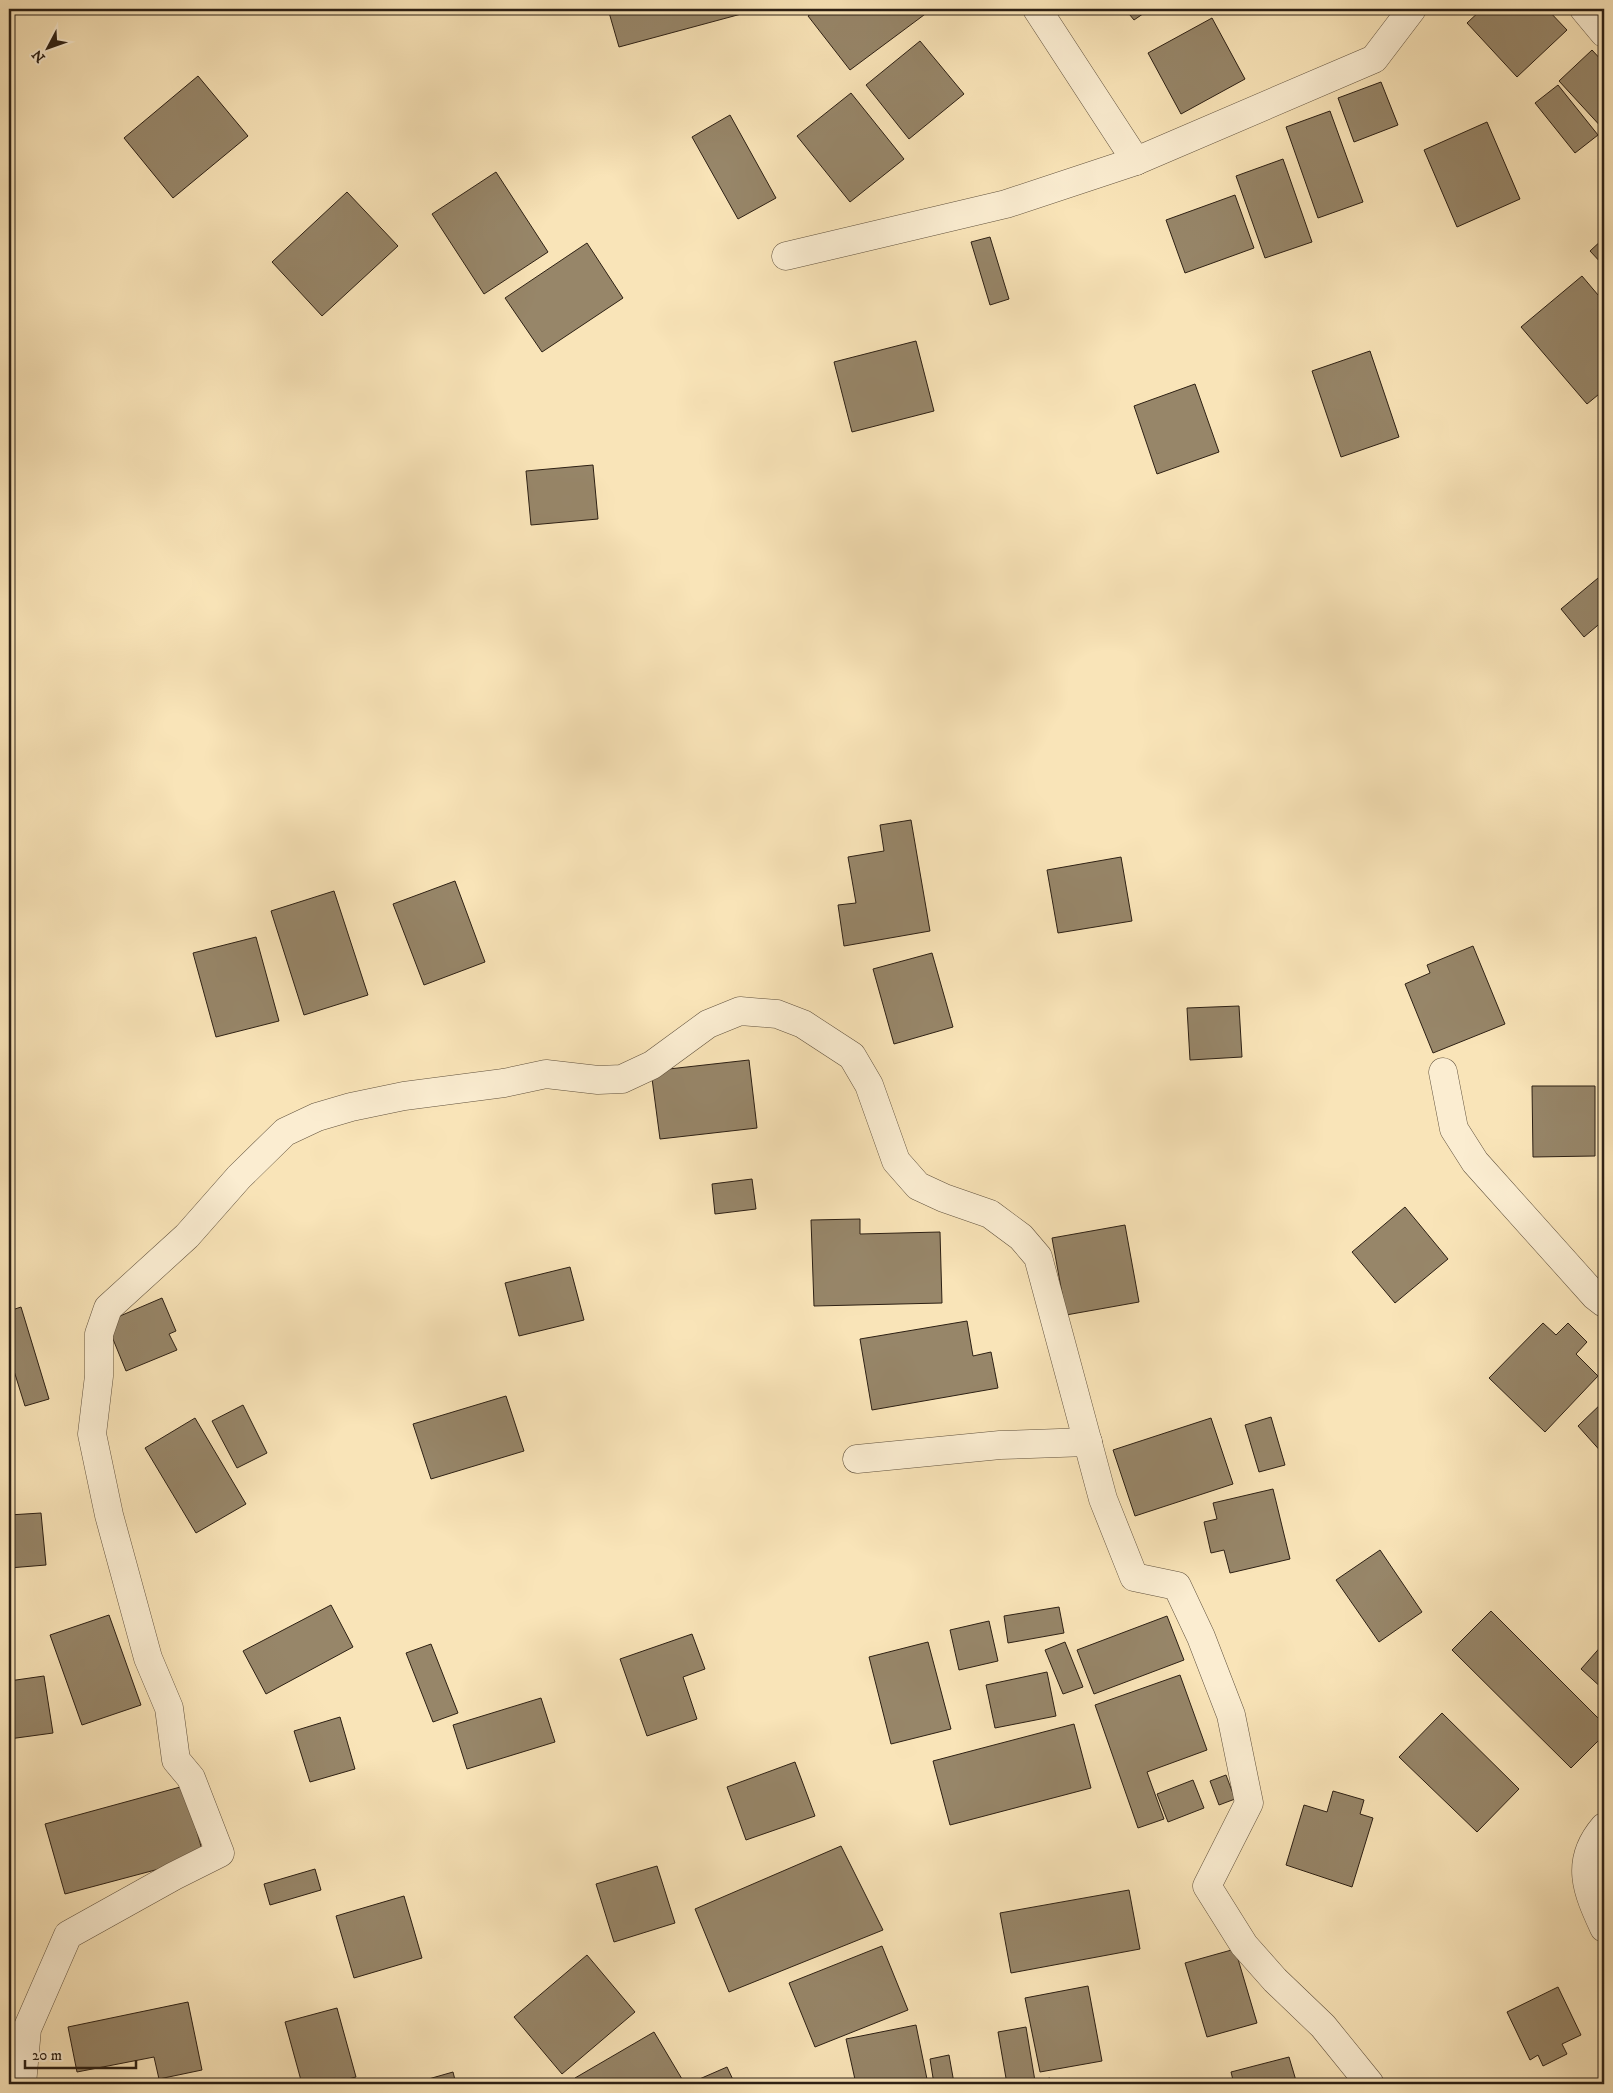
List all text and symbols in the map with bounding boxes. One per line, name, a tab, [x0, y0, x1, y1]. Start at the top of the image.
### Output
north arrow	[22, 22, 72, 72]
text: N	[28, 45, 50, 66]
scale bar	[25, 2038, 136, 2070]
text: 20 m	[32, 2046, 62, 2065]

